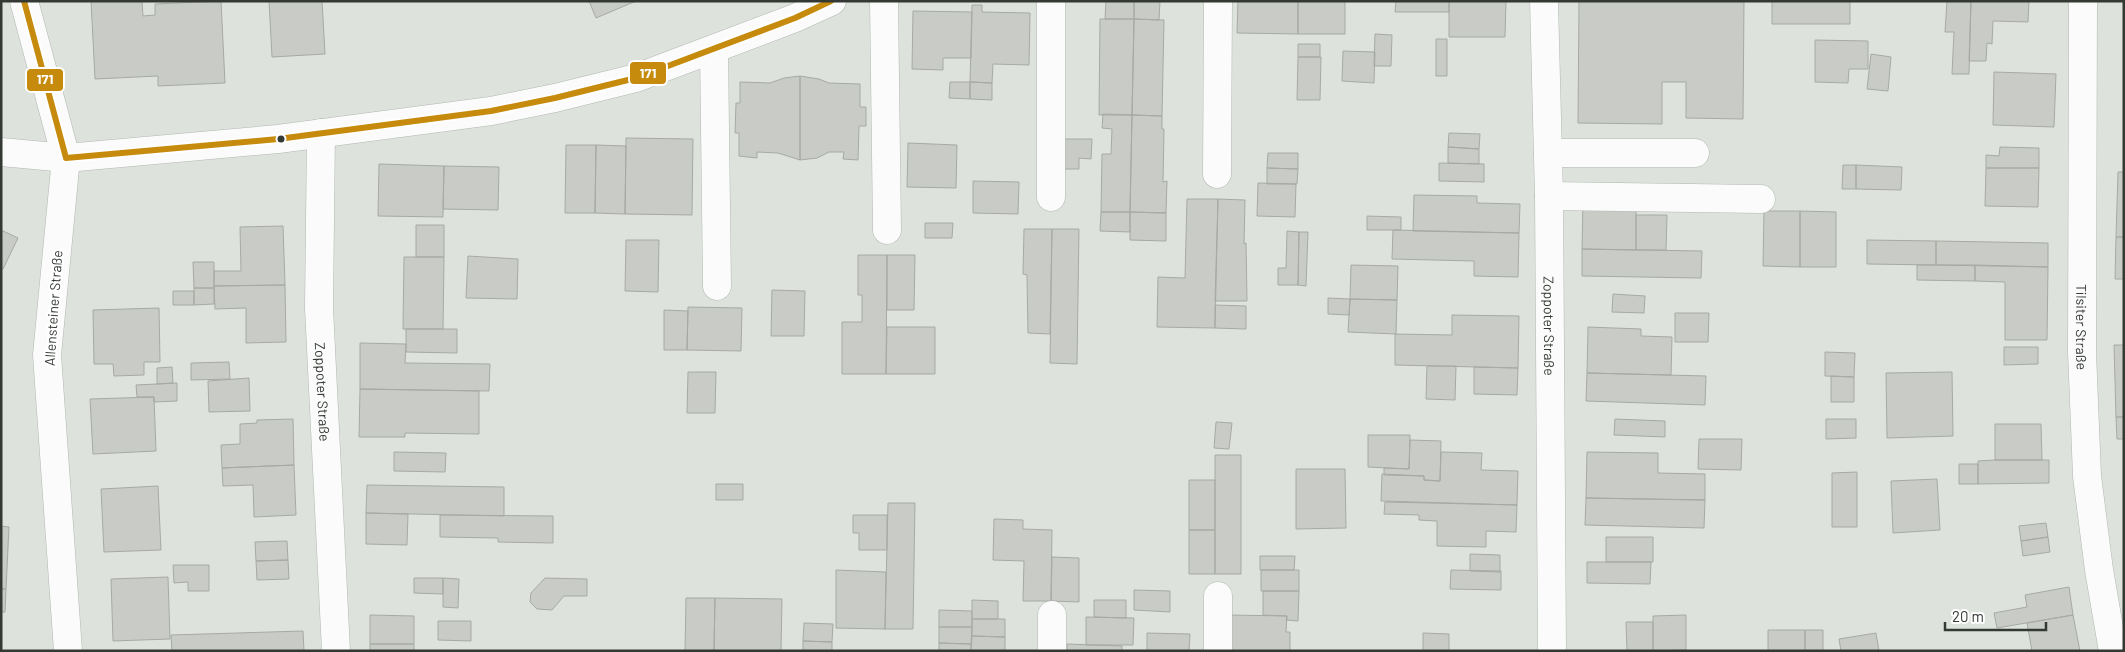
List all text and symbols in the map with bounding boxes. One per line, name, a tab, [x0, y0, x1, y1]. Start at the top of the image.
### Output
line badge: 171	[629, 61, 667, 85]
text: 171	[640, 64, 657, 81]
line badge: 171	[26, 68, 64, 92]
text: 171	[37, 70, 54, 87]
unlabelled marker	[276, 134, 286, 144]
street label: Allensteiner Straße	[40, 249, 66, 367]
street label: Zoppoter Straße	[1541, 276, 1559, 376]
street label: Tilsiter Straße	[2073, 284, 2091, 370]
street label: Zoppoter Straße	[312, 342, 334, 442]
scale bar	[1945, 600, 2046, 632]
text: 20 m	[1952, 607, 1984, 625]

